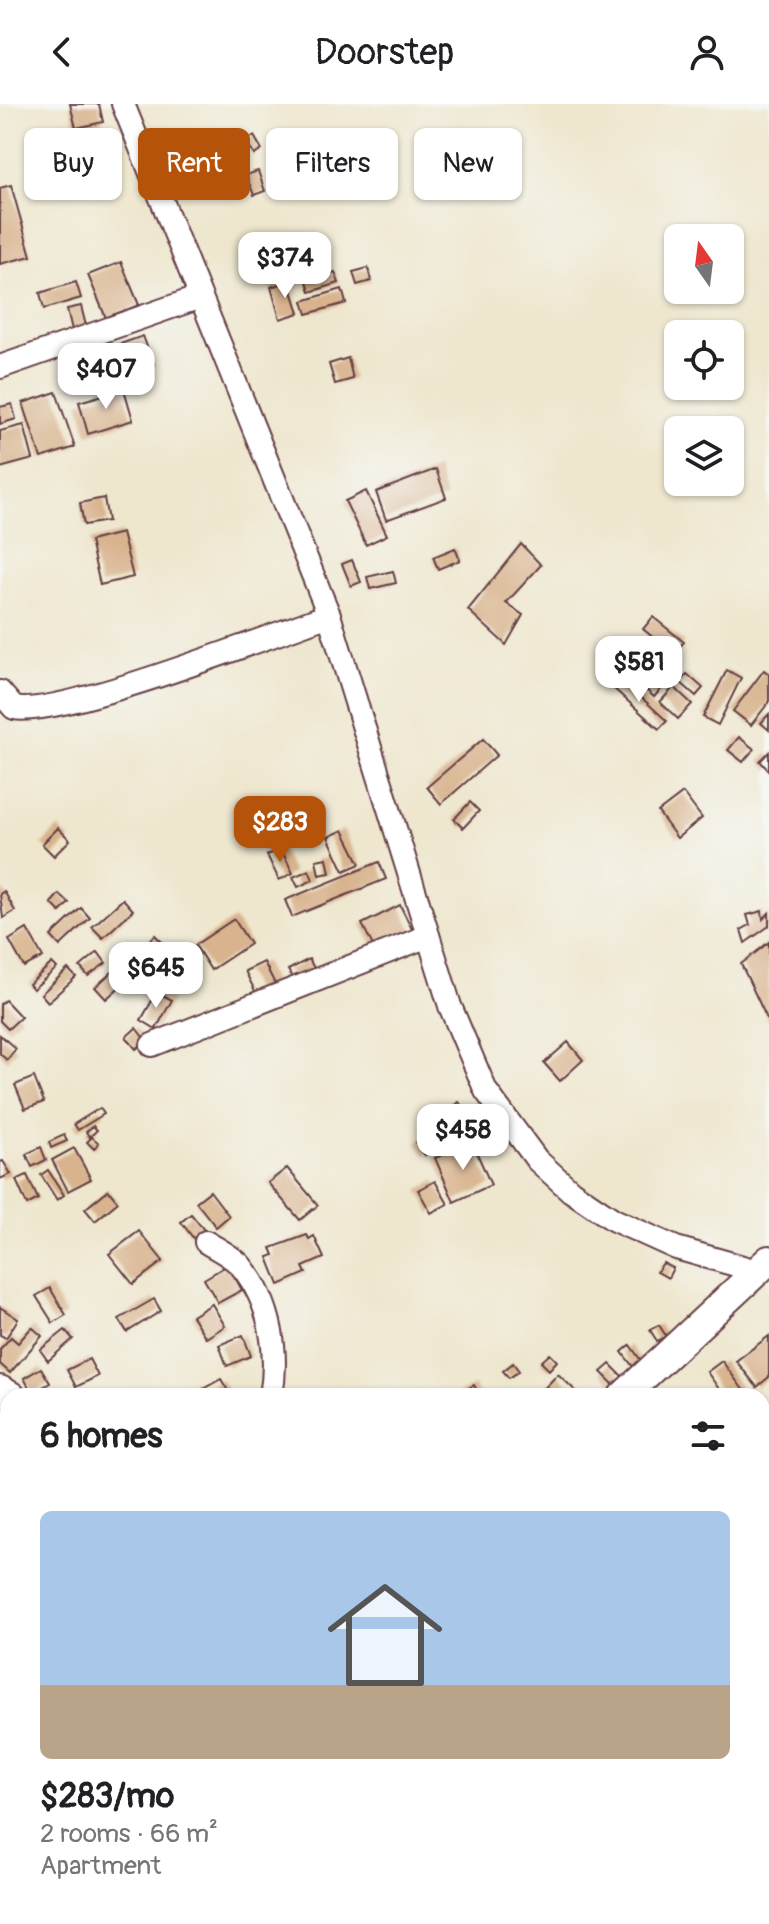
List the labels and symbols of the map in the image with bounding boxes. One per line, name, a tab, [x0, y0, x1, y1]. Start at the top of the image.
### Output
north arrow	[664, 224, 744, 304]
pin: $374	[238, 232, 332, 300]
pin: $407	[59, 343, 153, 411]
pin: $581	[592, 636, 686, 704]
pin: $283	[233, 796, 327, 864]
pin: $645	[109, 942, 203, 1010]
pin: $458	[416, 1104, 510, 1172]

